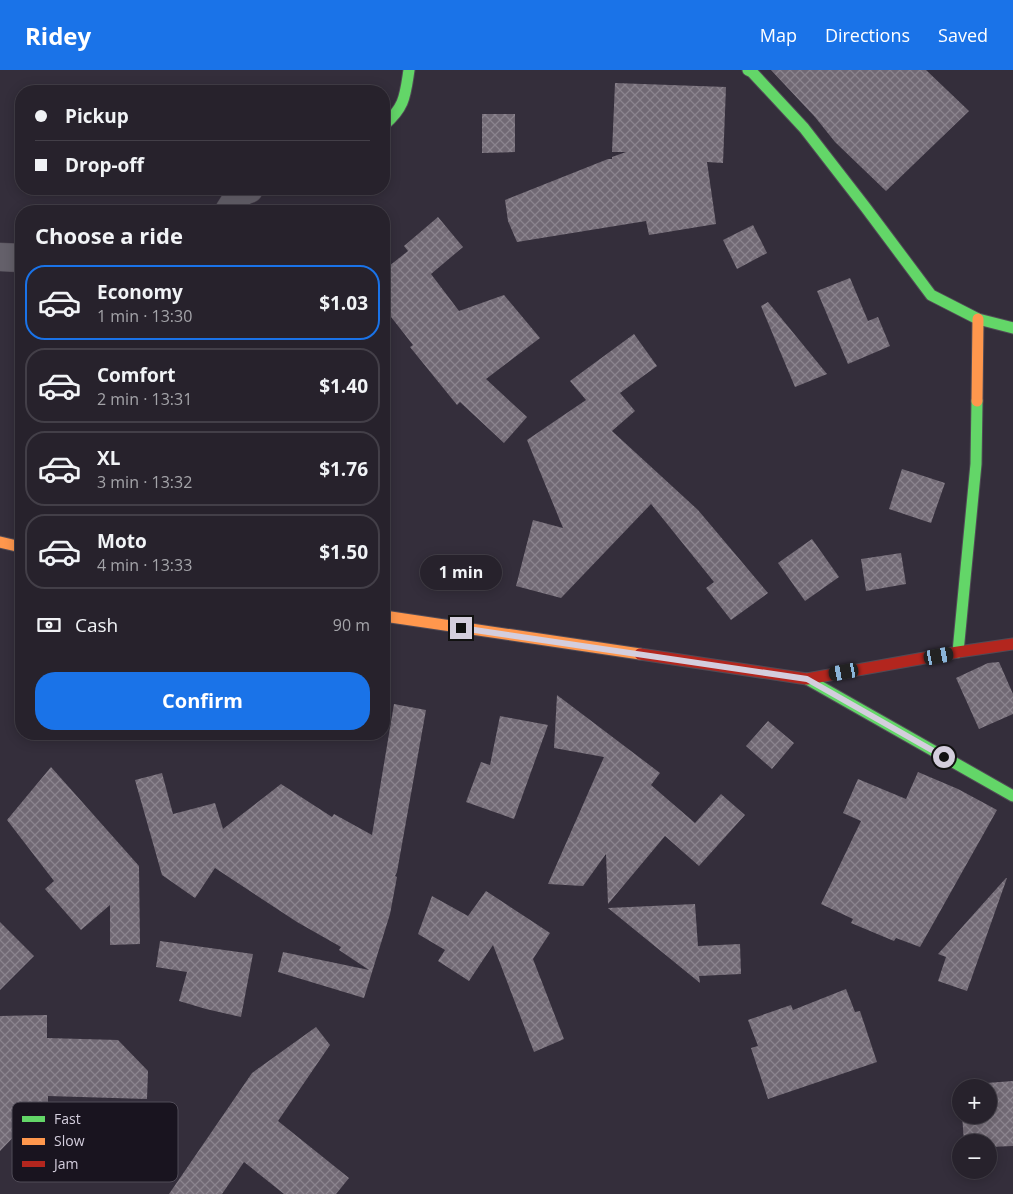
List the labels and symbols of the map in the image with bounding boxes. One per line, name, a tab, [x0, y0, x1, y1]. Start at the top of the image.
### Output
callout: 1 min	[420, 556, 502, 590]
route end	[450, 617, 472, 639]
car	[922, 646, 955, 666]
car	[827, 662, 860, 682]
route start	[933, 746, 955, 768]
legend	[12, 1102, 178, 1182]
text: Fast	[54, 1109, 81, 1128]
text: Slow	[54, 1131, 85, 1150]
text: Jam	[52, 1154, 79, 1173]

